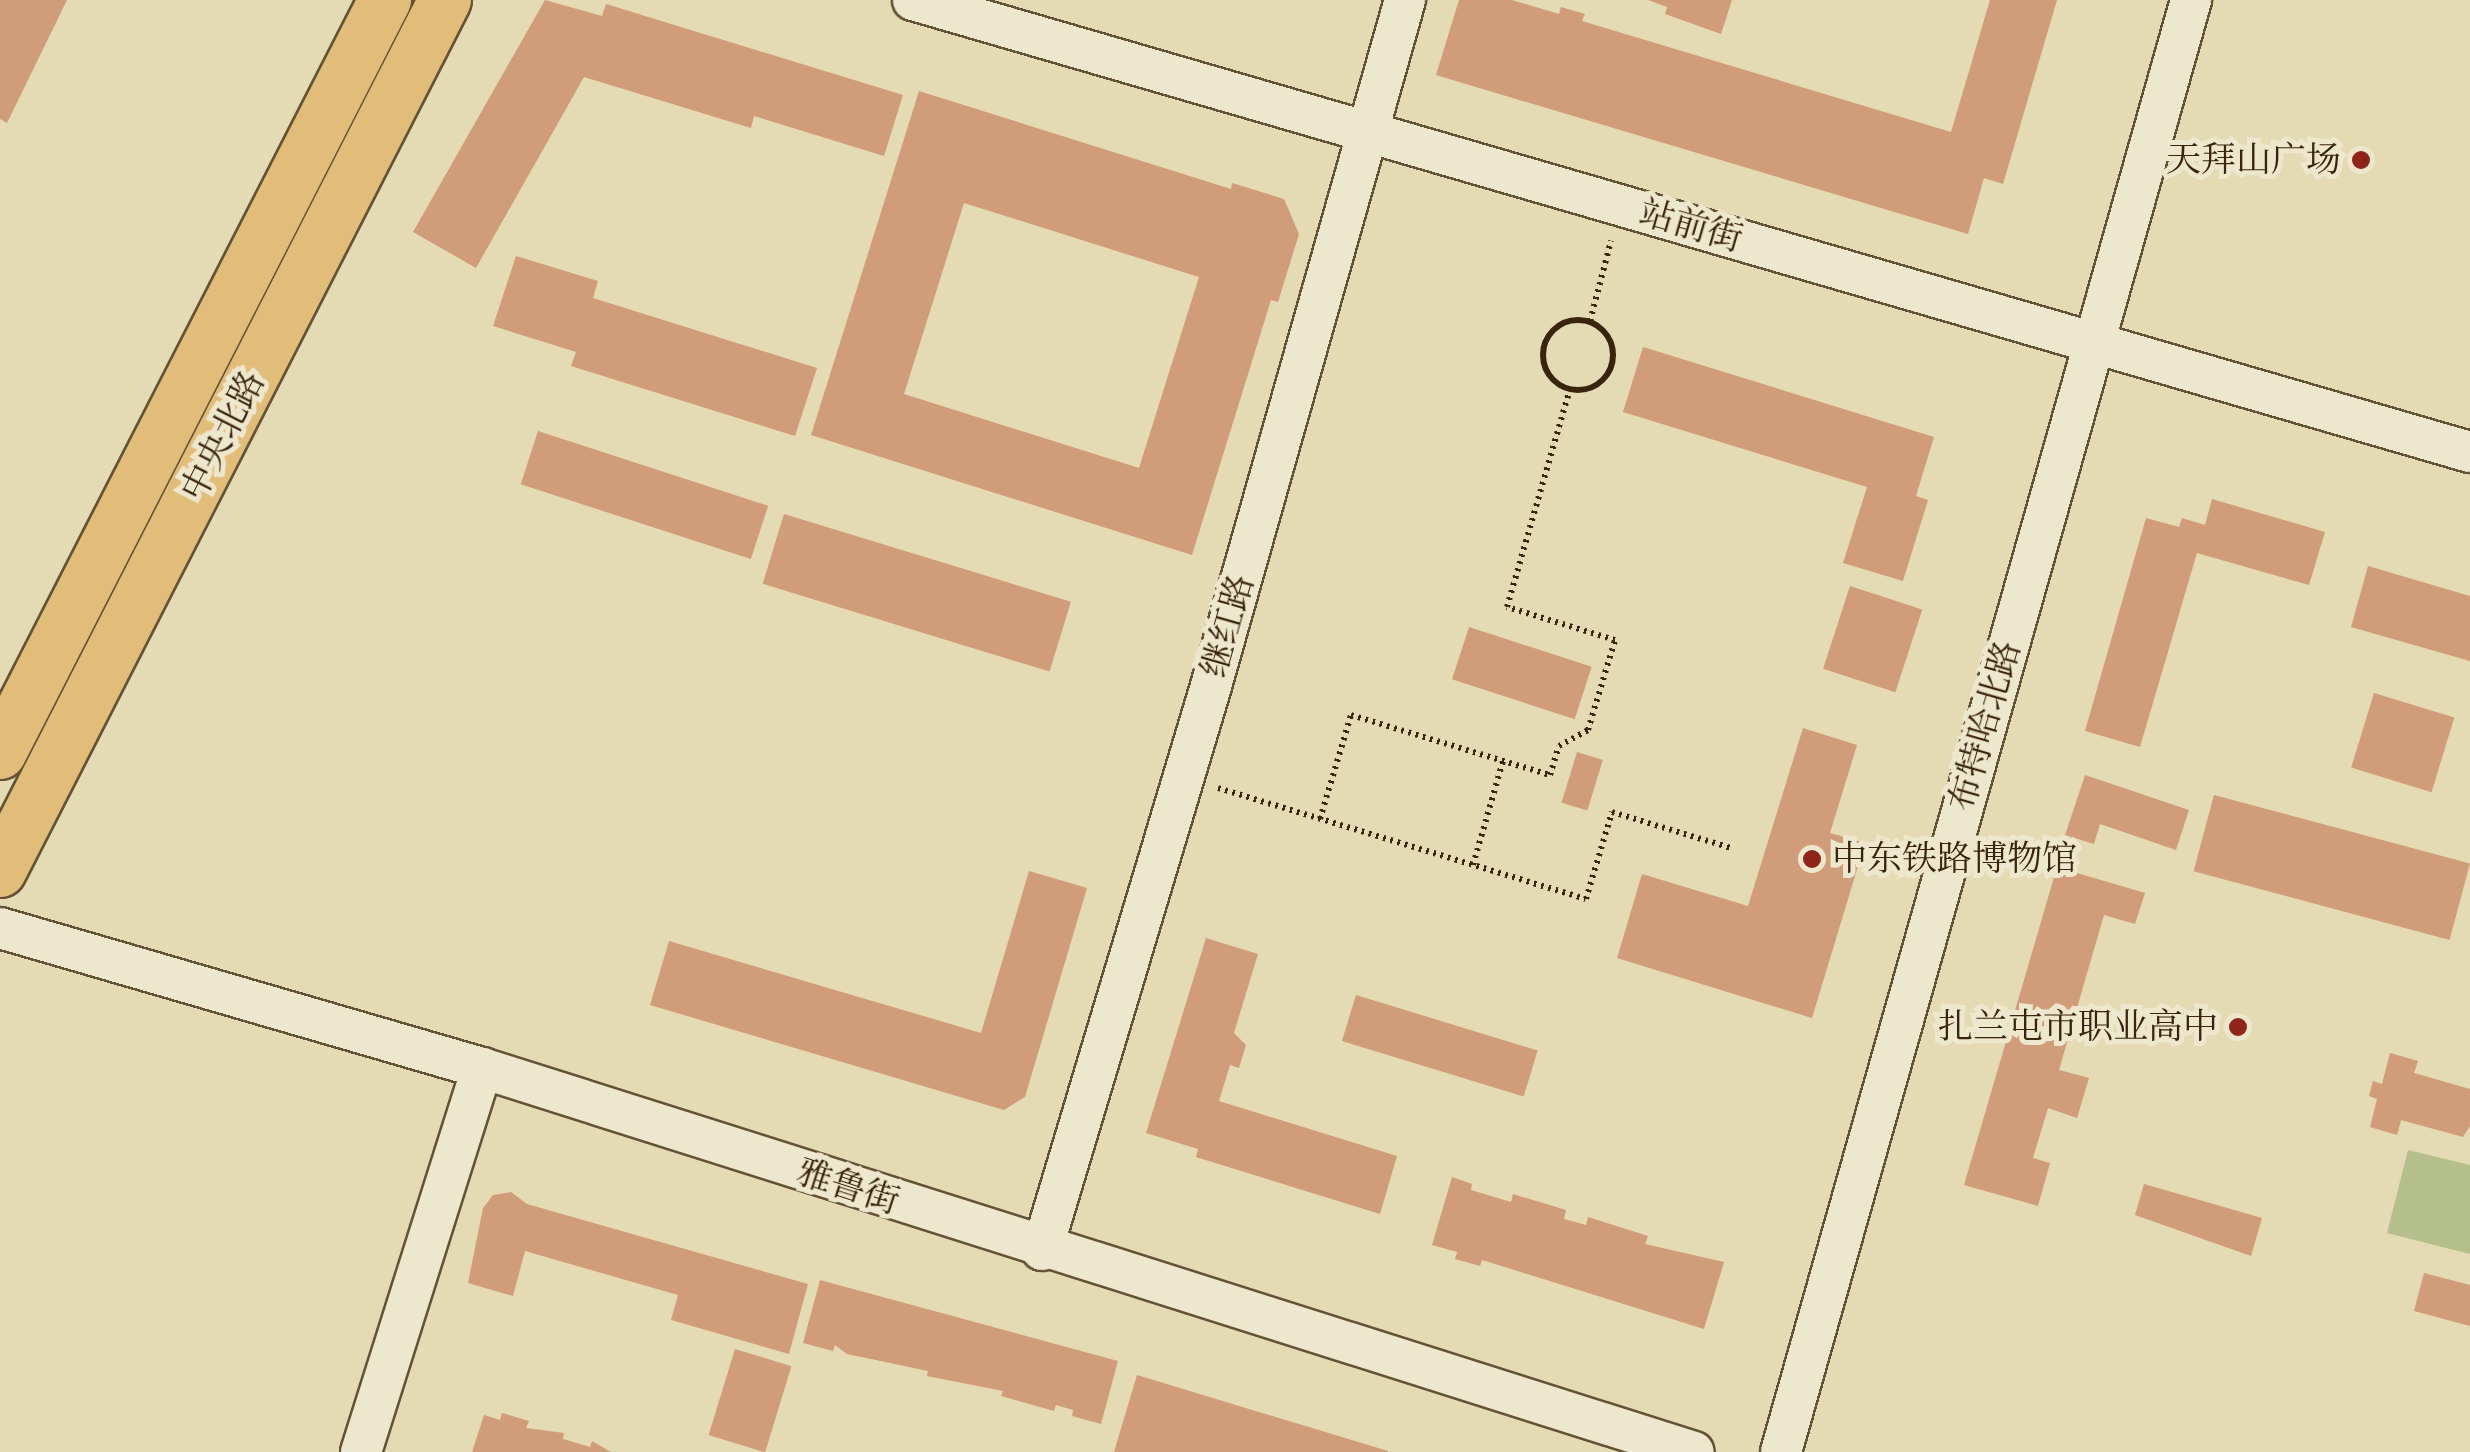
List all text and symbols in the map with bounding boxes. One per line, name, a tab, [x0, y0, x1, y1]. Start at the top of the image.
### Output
place label: 天拜山广场	[2166, 139, 2341, 181]
marker: 天拜山广场	[2350, 149, 2372, 171]
street label: 站前街	[1635, 191, 1747, 261]
street label: 中央北路	[173, 364, 273, 508]
street label: 继红路	[1193, 570, 1263, 682]
street label: 布特哈北路	[1941, 636, 2029, 816]
place label: 中东铁路博物馆	[1832, 838, 2077, 880]
marker: 中东铁路博物馆	[1801, 848, 1823, 870]
place label: 扎兰屯市职业高中	[1938, 1006, 2218, 1048]
marker: 扎兰屯市职业高中	[2227, 1016, 2249, 1038]
street label: 雅鲁街	[792, 1151, 904, 1223]

